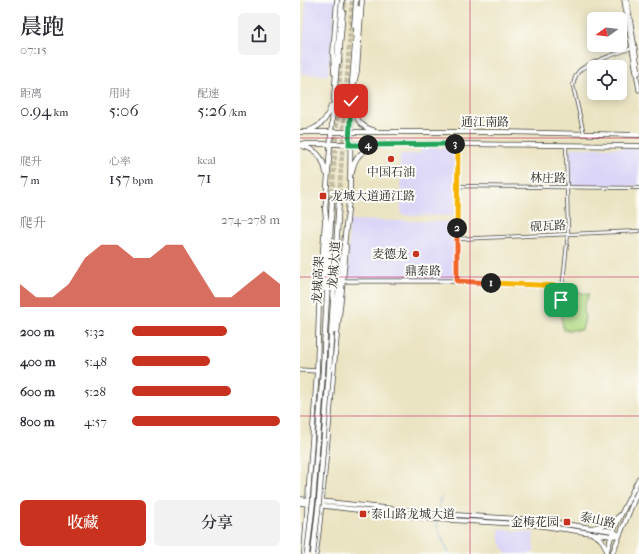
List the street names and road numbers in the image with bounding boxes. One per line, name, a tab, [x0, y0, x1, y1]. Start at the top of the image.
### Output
street label: 通江南路	[461, 115, 509, 129]
street label: 林庄路	[530, 171, 566, 185]
street label: 砚瓦路	[530, 218, 566, 234]
street label: 龙城大道	[325, 241, 343, 289]
street label: 龙城高架	[310, 256, 326, 304]
street label: 鼎泰路	[405, 264, 441, 278]
street label: 泰山路	[579, 509, 617, 531]

